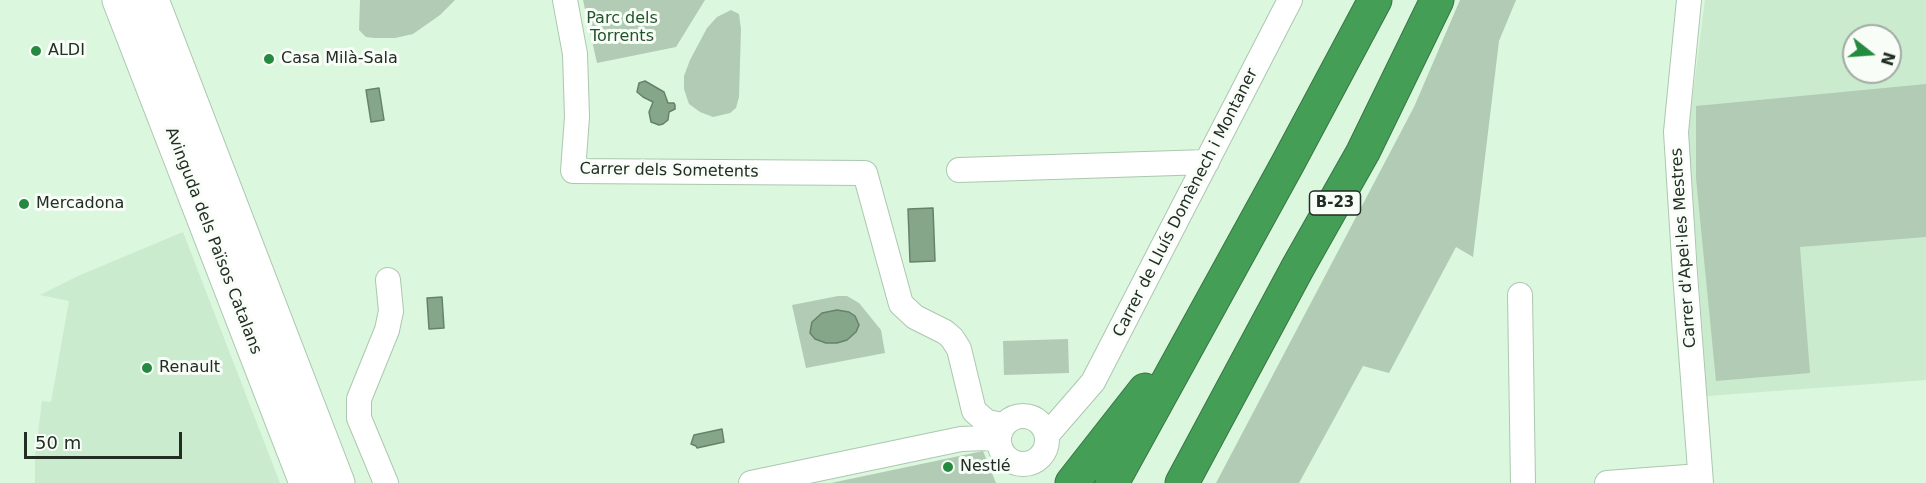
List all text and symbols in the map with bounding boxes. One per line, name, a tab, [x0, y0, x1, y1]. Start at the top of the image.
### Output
park label: Parc dels Torrents	[586, 9, 658, 47]
north arrow	[1842, 24, 1902, 84]
place label: ALDI	[48, 41, 85, 61]
marker: ALDI	[29, 44, 43, 58]
place label: Casa Milà-Sala	[281, 49, 398, 69]
text: N	[1877, 50, 1899, 68]
marker: Casa Milà-Sala	[262, 52, 276, 66]
street label: Carrer de Lluís Domènech i Montaner	[1110, 65, 1262, 341]
street label: Avinguda dels Països Catalans	[161, 125, 265, 357]
street label: Carrer d'Apel·les Mestres	[1667, 147, 1701, 349]
street label: Carrer dels Sometents	[579, 160, 759, 182]
road number: B-23	[1310, 191, 1360, 215]
place label: Mercadona	[36, 194, 124, 214]
marker: Mercadona	[17, 197, 31, 211]
place label: Renault	[159, 358, 220, 378]
marker: Renault	[140, 361, 154, 375]
scale bar	[27, 420, 184, 458]
text: 50 m	[35, 432, 81, 453]
place label: Nestlé	[960, 457, 1011, 477]
marker: Nestlé	[941, 460, 955, 474]

